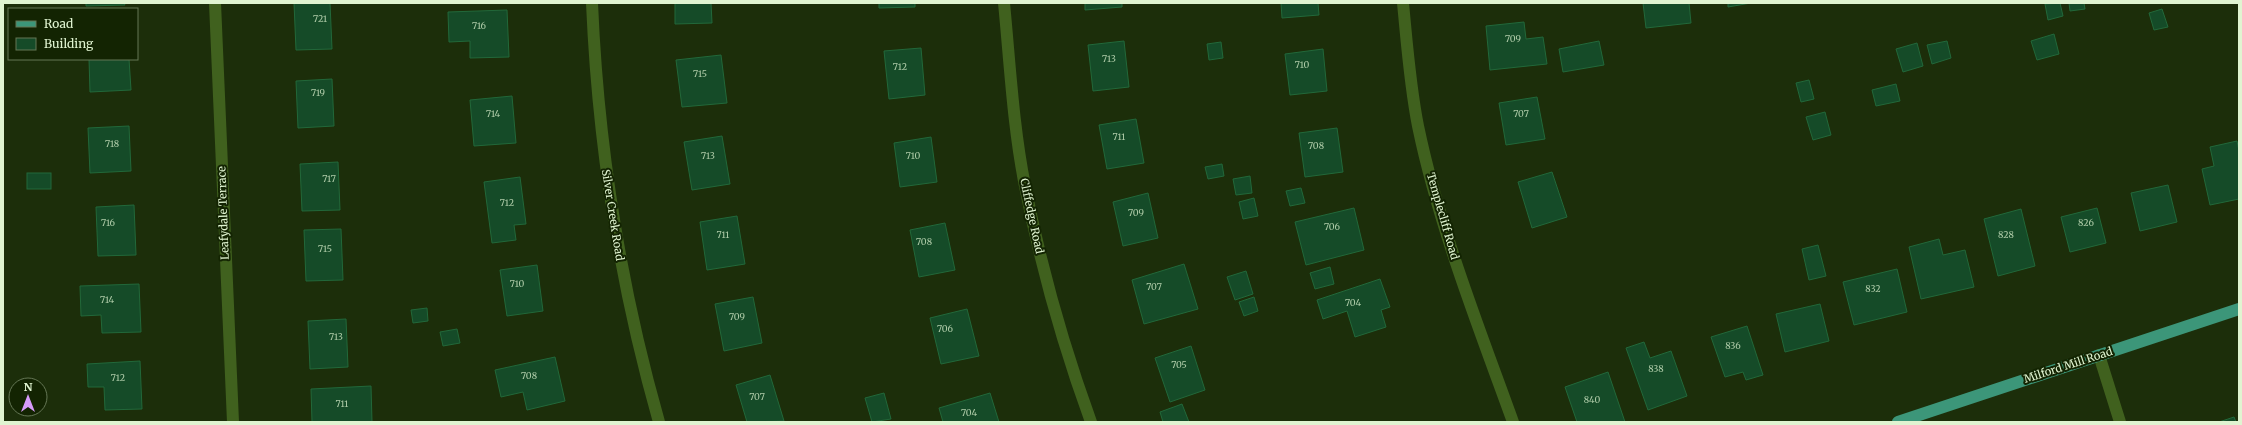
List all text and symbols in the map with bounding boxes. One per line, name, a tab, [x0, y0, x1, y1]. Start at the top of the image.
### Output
legend	[8, 8, 138, 60]
house number: 721	[313, 13, 327, 24]
text: Road	[44, 16, 73, 31]
house number: 716	[472, 20, 487, 31]
house number: 709	[1505, 33, 1521, 44]
text: Building	[44, 36, 94, 51]
house number: 713	[1102, 53, 1116, 64]
house number: 710	[1295, 59, 1309, 70]
house number: 712	[893, 61, 907, 72]
house number: 715	[693, 68, 707, 79]
house number: 719	[311, 87, 325, 98]
house number: 714	[486, 108, 500, 119]
house number: 707	[1513, 108, 1529, 119]
house number: 711	[1113, 131, 1125, 142]
house number: 718	[105, 138, 119, 149]
house number: 708	[1308, 140, 1324, 151]
house number: 713	[701, 150, 715, 161]
house number: 710	[906, 150, 920, 161]
street label: Leafydale Terrace	[214, 166, 232, 260]
street label: Silver Creek Road	[599, 168, 627, 262]
street label: Templecliff Road	[1424, 171, 1462, 261]
house number: 717	[322, 173, 336, 184]
street label: Cliffedge Road	[1017, 177, 1047, 255]
house number: 712	[500, 197, 514, 208]
house number: 709	[1128, 207, 1144, 218]
house number: 716	[101, 217, 116, 228]
house number: 826	[2078, 217, 2094, 228]
house number: 706	[1324, 221, 1341, 232]
house number: 711	[717, 229, 729, 240]
house number: 828	[1998, 229, 2014, 240]
house number: 708	[916, 236, 932, 247]
house number: 715	[318, 243, 332, 254]
house number: 710	[510, 278, 524, 289]
house number: 707	[1146, 281, 1162, 292]
house number: 832	[1865, 283, 1881, 294]
house number: 714	[100, 294, 114, 305]
house number: 704	[1345, 297, 1362, 308]
house number: 709	[729, 311, 745, 322]
house number: 706	[937, 323, 954, 334]
house number: 713	[329, 331, 343, 342]
house number: 836	[1725, 340, 1741, 351]
street label: Milford Mill Road	[2022, 344, 2115, 386]
house number: 705	[1171, 359, 1187, 370]
house number: 838	[1648, 363, 1664, 374]
house number: 708	[521, 370, 537, 381]
house number: 712	[111, 372, 125, 383]
north arrow	[8, 377, 48, 417]
text: N	[24, 380, 33, 394]
house number: 707	[749, 391, 765, 402]
house number: 840	[1584, 394, 1600, 405]
house number: 711	[336, 398, 348, 409]
house number: 704	[961, 407, 978, 418]

